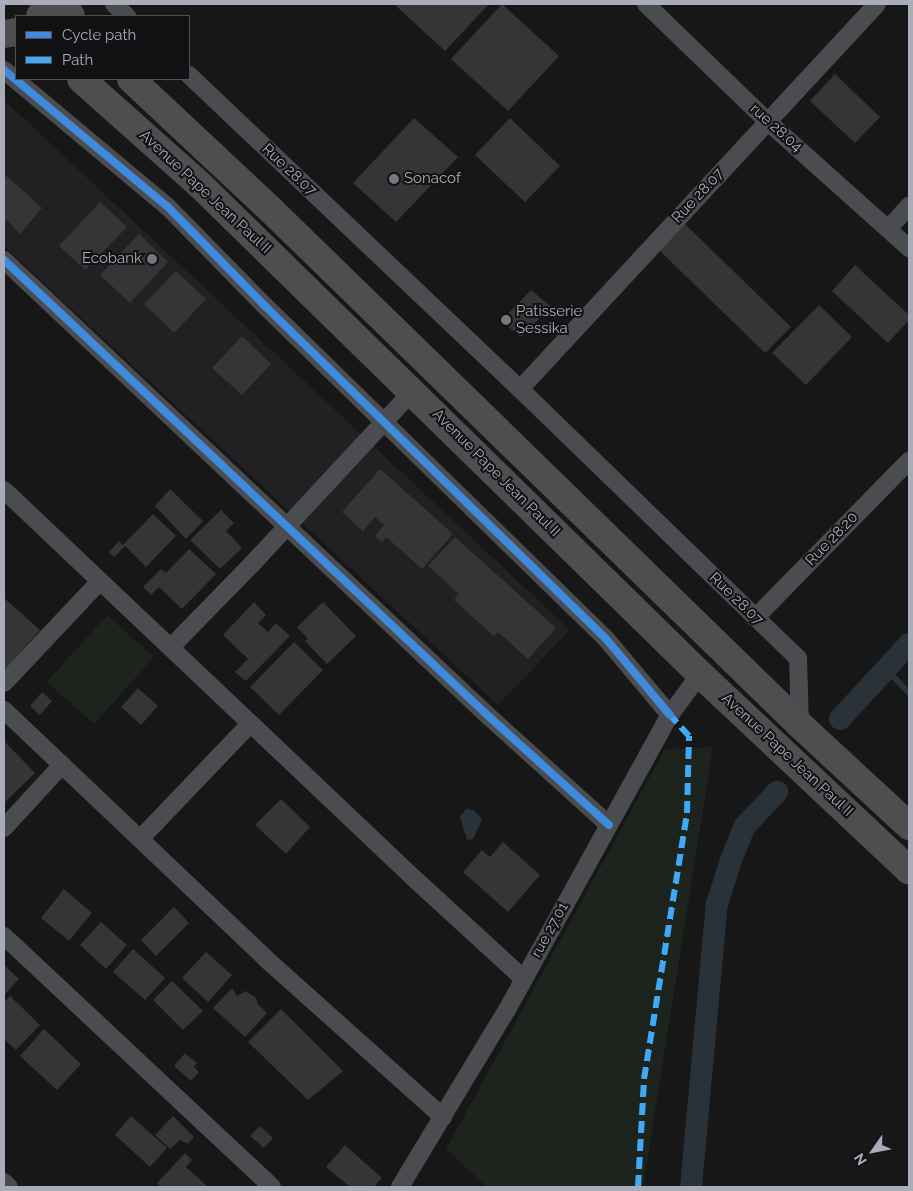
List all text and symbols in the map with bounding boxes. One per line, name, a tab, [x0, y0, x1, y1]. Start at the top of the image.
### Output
legend	[15, 15, 190, 80]
text: Cycle path	[62, 26, 136, 44]
text: Path	[62, 51, 93, 69]
street label: rue 28.04	[746, 100, 806, 156]
street label: Avenue Pape Jean Paul II	[135, 126, 275, 258]
street label: Rue 28.07	[258, 140, 320, 200]
street label: Rue 28.07	[668, 165, 728, 227]
place label: Sonacof	[404, 170, 461, 188]
marker: Sonacof	[388, 173, 400, 185]
place label: Ecobank	[82, 250, 142, 268]
marker: Ecobank	[146, 253, 158, 265]
place label: Patisserie Sessika	[516, 302, 582, 337]
marker: Patisserie Sessika	[500, 314, 512, 326]
street label: Avenue Pape Jean Paul II	[428, 405, 564, 541]
street label: Rue 28.20	[802, 508, 862, 570]
street label: Rue 28.07	[705, 569, 767, 629]
street label: Avenue Pape Jean Paul II	[717, 689, 857, 821]
street label: rue 27.01	[528, 899, 572, 961]
north arrow	[848, 1126, 898, 1176]
text: N	[851, 1150, 870, 1168]

